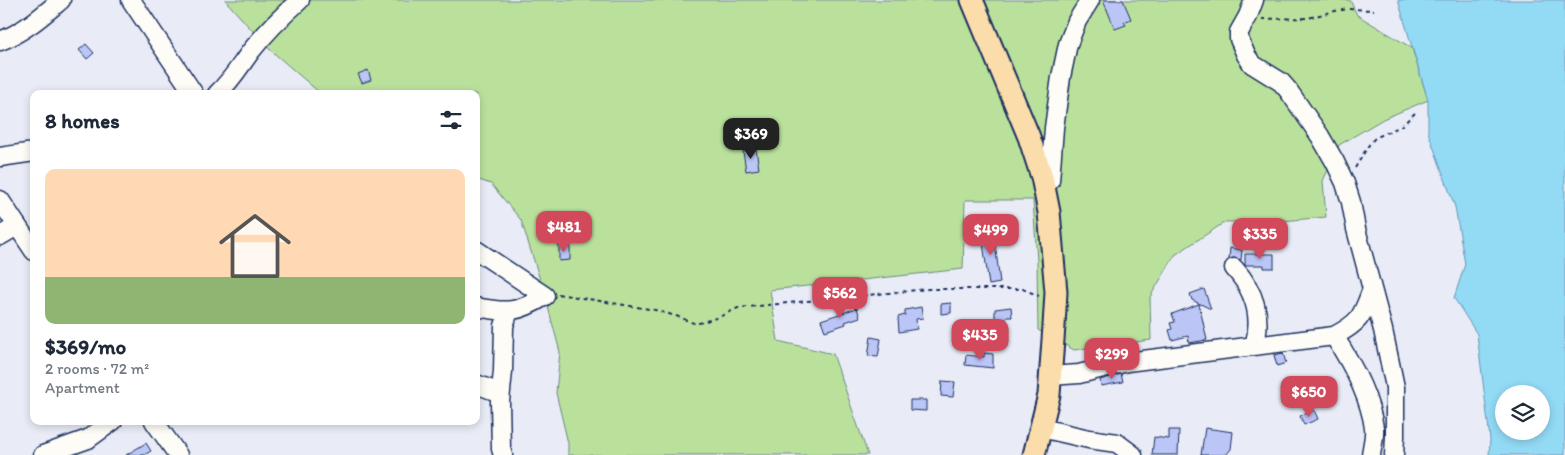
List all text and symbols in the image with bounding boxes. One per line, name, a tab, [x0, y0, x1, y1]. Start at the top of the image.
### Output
icon: filters	[437, 106, 465, 134]
text: 8 homes	[45, 108, 120, 133]
pin: $369	[721, 118, 781, 160]
text: $369	[734, 124, 768, 143]
icon: home	[210, 201, 300, 291]
pin: $481	[534, 210, 594, 253]
pin: $499	[961, 214, 1021, 256]
text: $481	[547, 217, 581, 236]
pin: $335	[1230, 218, 1290, 260]
text: $499	[974, 220, 1008, 239]
text: $335	[1243, 224, 1277, 243]
pin: $562	[810, 276, 870, 319]
text: $562	[823, 283, 857, 302]
pin: $435	[950, 318, 1010, 361]
text: $435	[963, 325, 997, 344]
text: $369/mo	[45, 334, 126, 359]
pin: $299	[1082, 338, 1142, 380]
text: $299	[1095, 344, 1129, 363]
text: 2 rooms · 72 m²	[45, 359, 149, 378]
pin: $650	[1279, 376, 1339, 418]
text: Apartment	[45, 378, 120, 397]
text: $650	[1292, 382, 1326, 401]
map controls	[1495, 385, 1550, 440]
button: layers	[1495, 385, 1550, 440]

